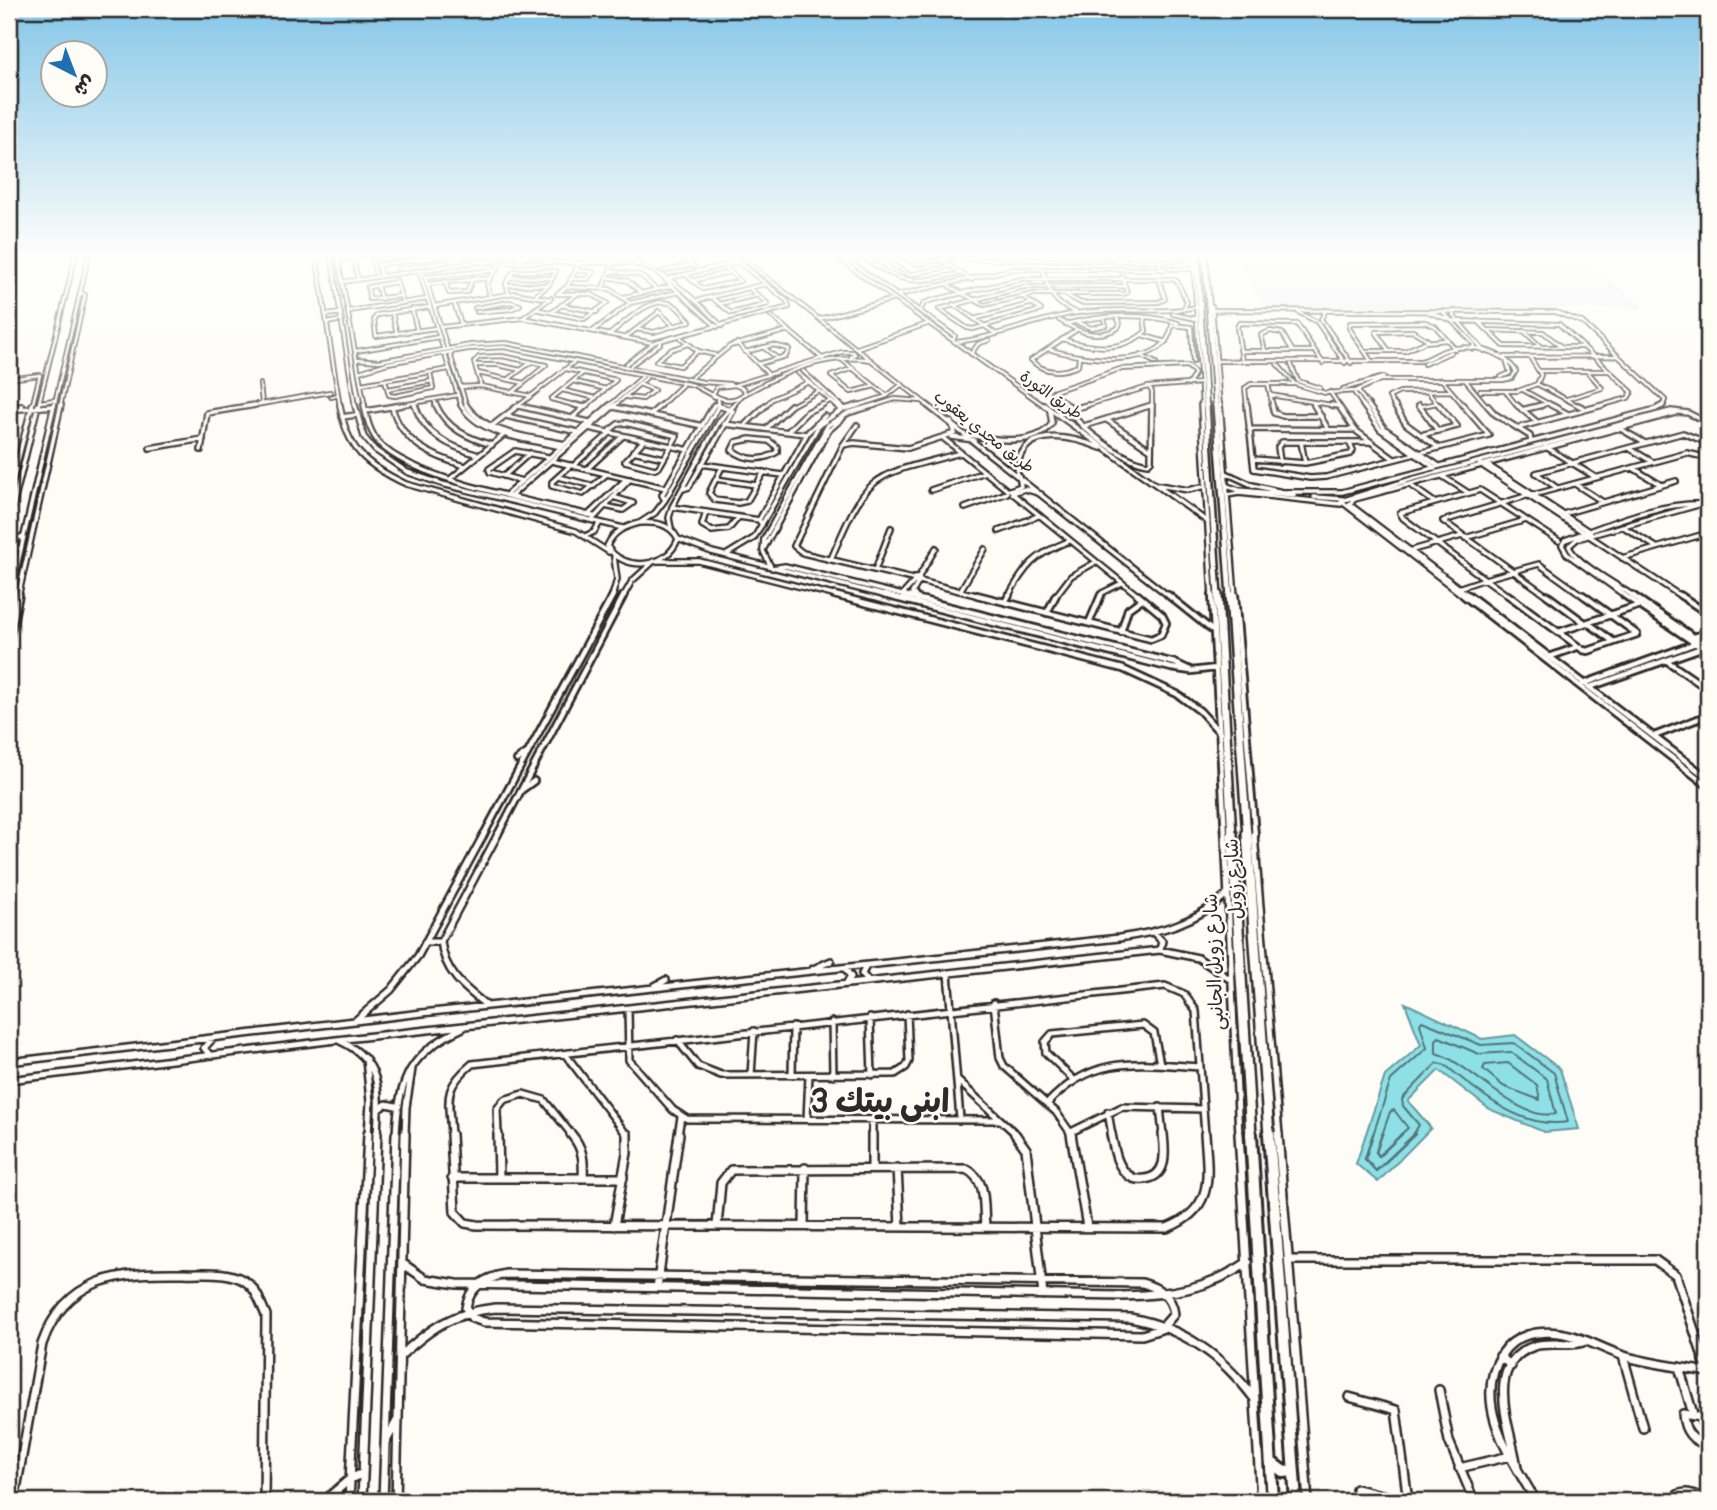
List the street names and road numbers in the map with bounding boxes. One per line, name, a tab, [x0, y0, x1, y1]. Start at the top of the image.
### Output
street label: طريق الثورة	[1016, 366, 1086, 424]
street label: طريق مجدي يعقوب	[929, 386, 1038, 478]
street label: شارع زويل	[1219, 838, 1250, 920]
street label: شارع زويل الجانبى	[1198, 893, 1231, 1031]

